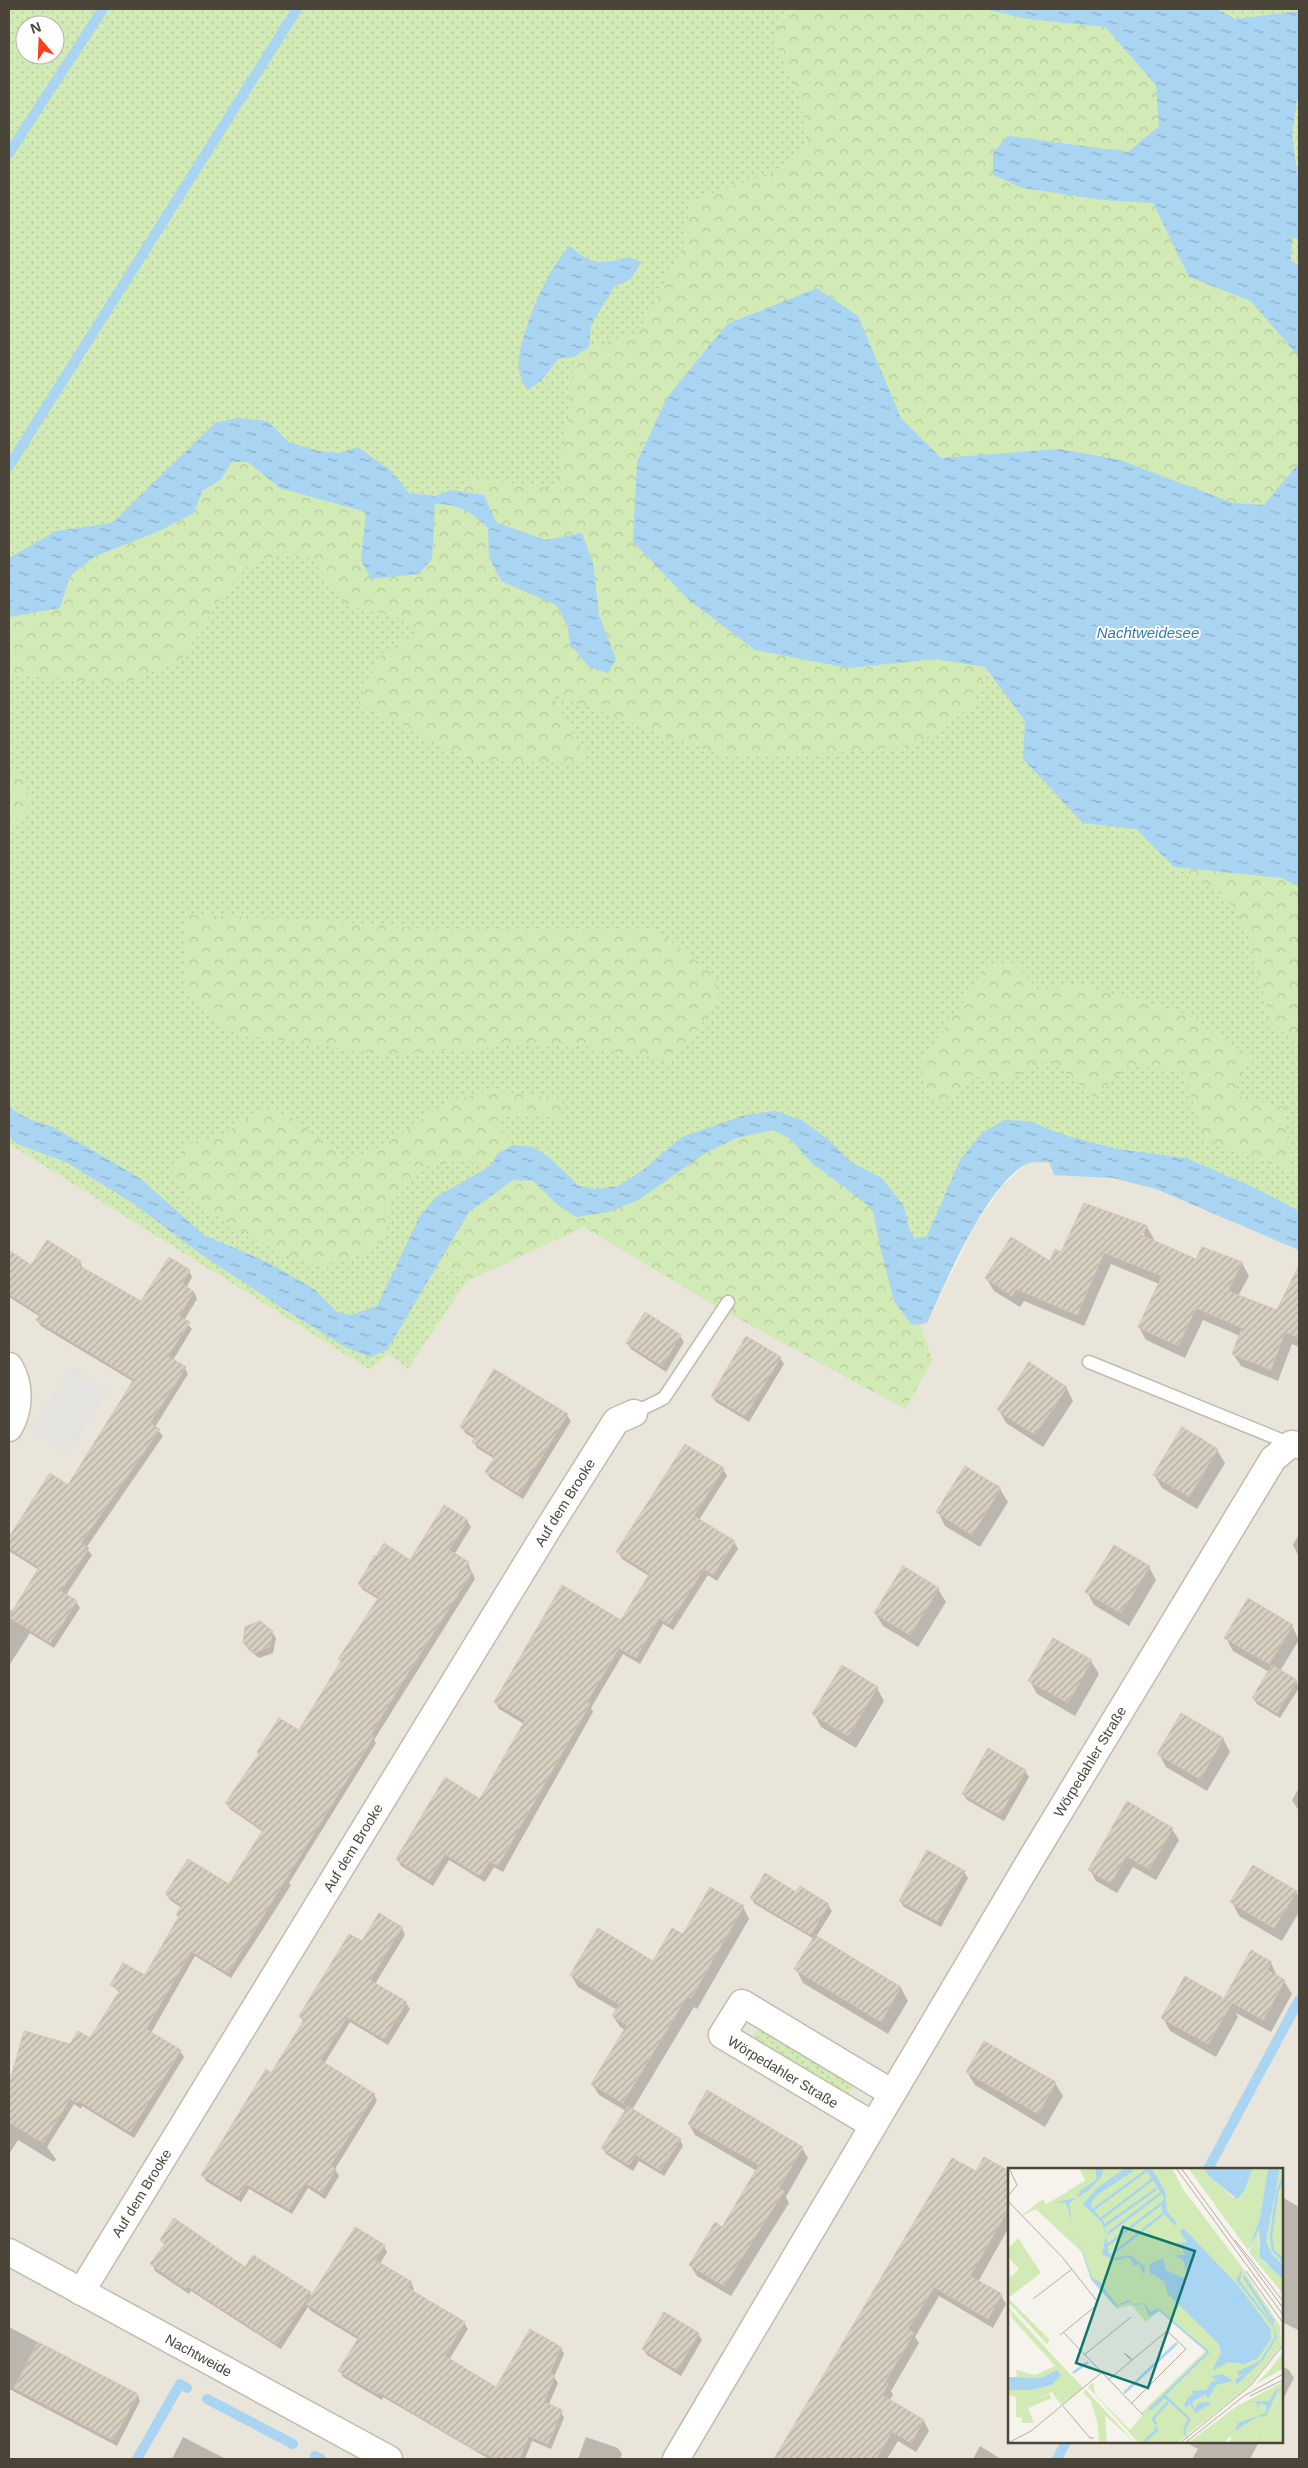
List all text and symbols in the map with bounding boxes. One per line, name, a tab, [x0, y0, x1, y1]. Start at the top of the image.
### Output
north arrow	[15, 15, 65, 65]
text: N	[28, 18, 43, 37]
water label: Nachtweidesee	[1097, 624, 1199, 641]
street label: Auf dem Brooke	[531, 1455, 598, 1549]
street label: Wörpedahler Straße	[1050, 1703, 1130, 1820]
street label: Auf dem Brooke	[320, 1800, 386, 1895]
street label: Wörpedahler Straße	[725, 2033, 841, 2111]
street label: Auf dem Brooke	[109, 2146, 175, 2240]
inset map	[1008, 2168, 1283, 2443]
street label: Nachtweide	[163, 2331, 235, 2380]

